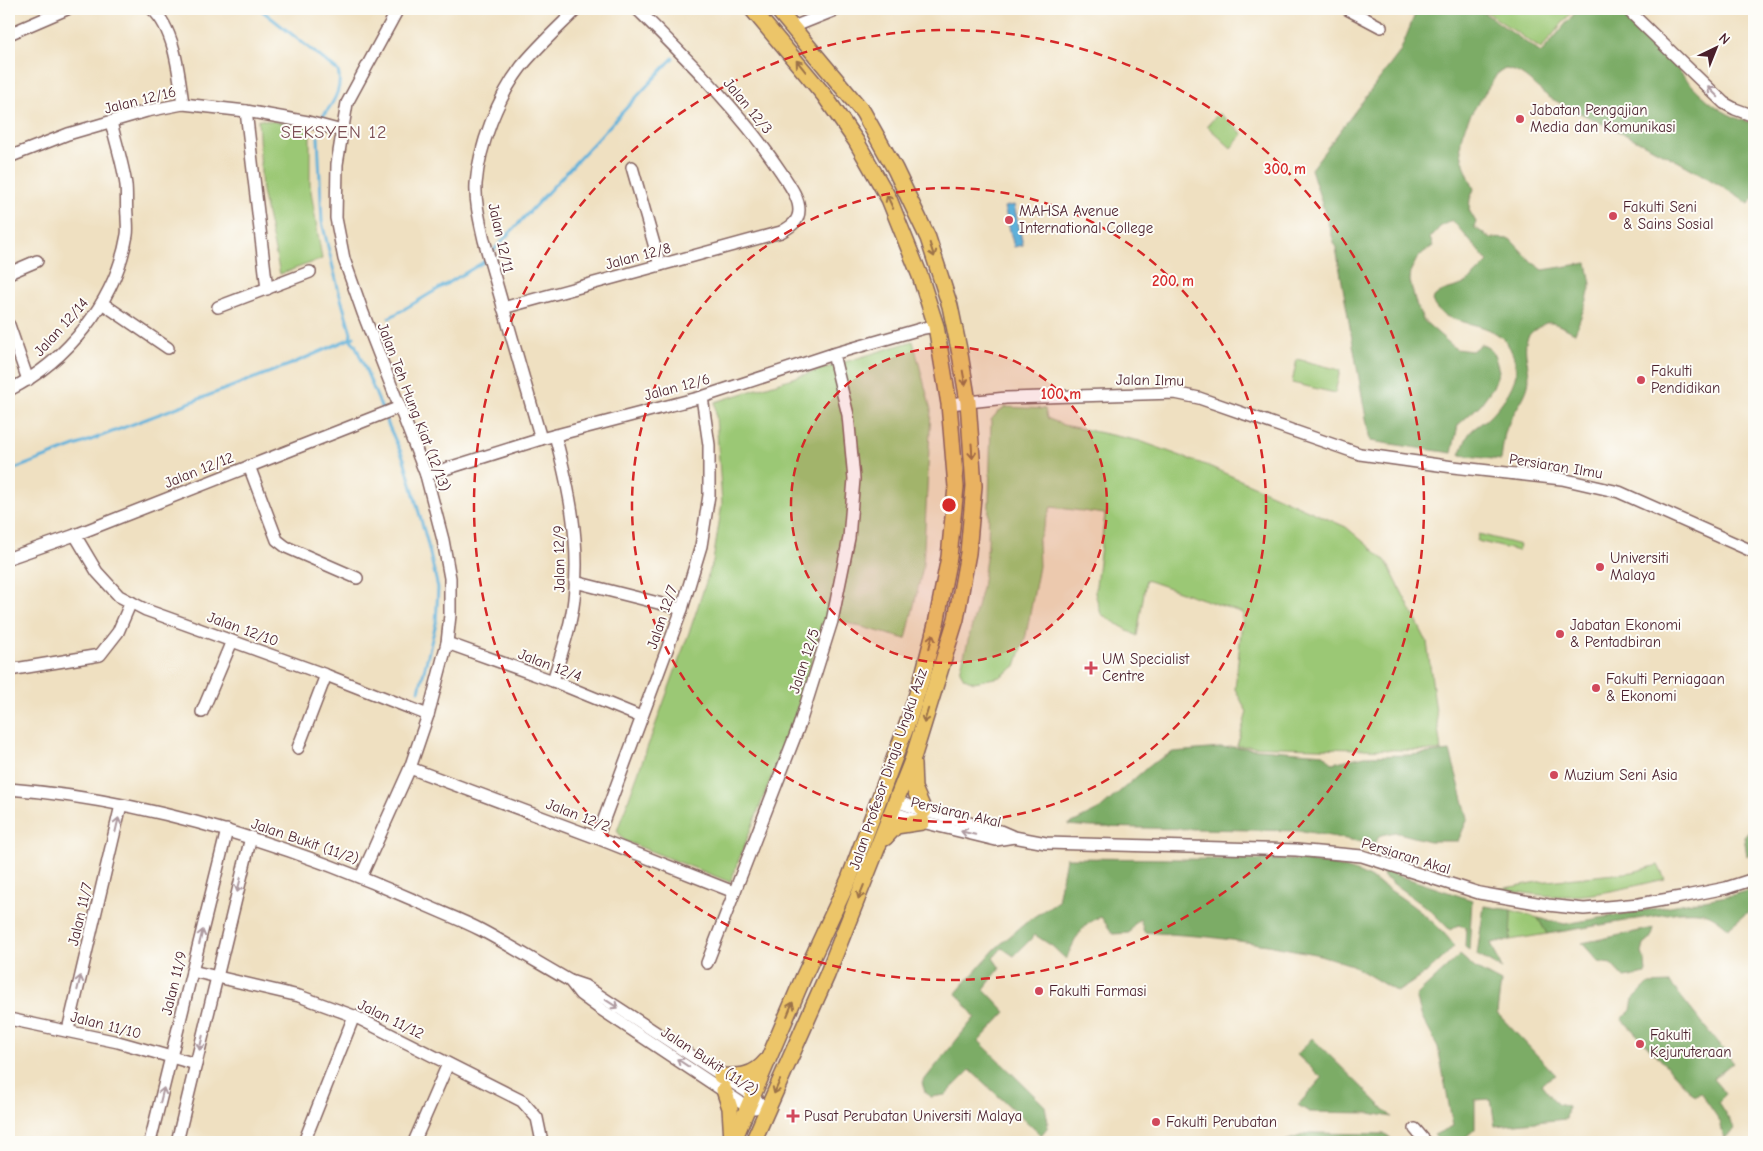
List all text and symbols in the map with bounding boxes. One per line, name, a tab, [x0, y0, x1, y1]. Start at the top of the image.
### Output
north arrow	[1690, 22, 1740, 72]
text: N	[1715, 30, 1734, 48]
one-way arrow	[795, 60, 806, 73]
street label: Jalan 12/3	[720, 75, 776, 137]
street label: Jalan 12/16	[102, 82, 178, 118]
one-way arrow	[1707, 86, 1719, 99]
place label: Jabatan Pengajian Media dan Komunikasi	[1530, 101, 1676, 136]
marker: Jabatan Pengajian Media dan Komunikasi	[1514, 113, 1526, 125]
district label: SEKSYEN 12	[281, 122, 387, 143]
text: 300 m	[1264, 160, 1306, 178]
one-way arrow	[884, 195, 894, 210]
place label: Fakulti Seni & Sains Sosial	[1623, 198, 1713, 233]
street label: Jalan 12/11	[484, 201, 518, 275]
place label: MAHSA Avenue International College	[1019, 202, 1154, 237]
marker: Fakulti Seni & Sains Sosial	[1607, 210, 1619, 222]
marker: MAHSA Avenue International College	[1003, 214, 1015, 226]
street label: Jalan 12/8	[603, 239, 673, 273]
one-way arrow	[927, 241, 937, 257]
text: 200 m	[1152, 272, 1194, 290]
street label: Jalan 12/14	[30, 294, 92, 360]
street label: Jalan Teh Hung Kiat (12/13)	[374, 320, 454, 494]
place label: Fakulti Pendidikan	[1651, 362, 1720, 397]
street label: Jalan 12/6	[642, 370, 712, 404]
one-way arrow	[960, 370, 970, 386]
street label: Jalan Ilmu	[1116, 370, 1184, 390]
marker: Fakulti Pendidikan	[1635, 374, 1647, 386]
text: 100 m	[1041, 385, 1081, 403]
one-way arrow	[967, 442, 976, 458]
street label: Jalan 12/12	[162, 448, 236, 492]
street label: Persiaran Ilmu	[1508, 450, 1604, 482]
centre of rings	[940, 496, 958, 514]
street label: Jalan 12/9	[549, 525, 569, 593]
place label: Universiti Malaya	[1610, 549, 1669, 584]
marker: Universiti Malaya	[1594, 561, 1606, 573]
street label: Jalan 12/7	[643, 583, 681, 651]
street label: Jalan 12/10	[205, 608, 281, 650]
place label: Jabatan Ekonomi & Pentadbiran	[1570, 616, 1681, 651]
street label: Jalan 12/5	[785, 626, 823, 696]
marker: Jabatan Ekonomi & Pentadbiran	[1554, 628, 1566, 640]
one-way arrow	[927, 634, 936, 650]
street label: Jalan 12/4	[516, 645, 584, 685]
place label: UM Specialist Centre	[1102, 650, 1190, 685]
marker: UM Specialist Centre	[1084, 661, 1098, 675]
street label: Jalan Profesor Diraja Ungku Aziz	[845, 666, 931, 872]
place label: Fakulti Perniagaan & Ekonomi	[1606, 670, 1725, 705]
marker: Fakulti Perniagaan & Ekonomi	[1590, 682, 1602, 694]
one-way arrow	[921, 707, 931, 723]
place label: Muzium Seni Asia	[1564, 766, 1678, 784]
marker: Muzium Seni Asia	[1548, 769, 1560, 781]
street label: Persiaran Akal	[909, 793, 1003, 831]
street label: Jalan 12/2	[543, 795, 613, 835]
street label: Jalan Bukit (11/2)	[249, 814, 361, 868]
one-way arrow	[113, 817, 122, 833]
one-way arrow	[961, 828, 977, 837]
street label: Persiaran Akal	[1359, 834, 1453, 878]
one-way arrow	[234, 876, 243, 892]
street label: Jalan 11/7	[64, 881, 96, 947]
one-way arrow	[855, 884, 865, 899]
one-way arrow	[197, 930, 206, 946]
street label: Jalan 11/9	[157, 949, 191, 1017]
one-way arrow	[75, 975, 84, 991]
place label: Fakulti Farmasi	[1049, 982, 1147, 1000]
marker: Fakulti Farmasi	[1033, 985, 1045, 997]
street label: Jalan 11/12	[355, 995, 427, 1043]
one-way arrow	[605, 1000, 619, 1010]
one-way arrow	[786, 1002, 796, 1017]
street label: Jalan 11/10	[69, 1008, 143, 1042]
street label: Jalan Bukit (11/2)	[658, 1023, 762, 1099]
place label: Fakulti Kejuruteraan	[1650, 1026, 1732, 1061]
one-way arrow	[196, 1034, 205, 1050]
marker: Fakulti Kejuruteraan	[1634, 1038, 1646, 1050]
one-way arrow	[676, 1058, 690, 1068]
one-way arrow	[772, 1079, 782, 1094]
one-way arrow	[157, 1087, 167, 1103]
place label: Pusat Perubatan Universiti Malaya	[804, 1107, 1022, 1125]
marker: Pusat Perubatan Universiti Malaya	[786, 1109, 800, 1123]
place label: Fakulti Perubatan	[1166, 1113, 1277, 1131]
marker: Fakulti Perubatan	[1150, 1116, 1162, 1128]

